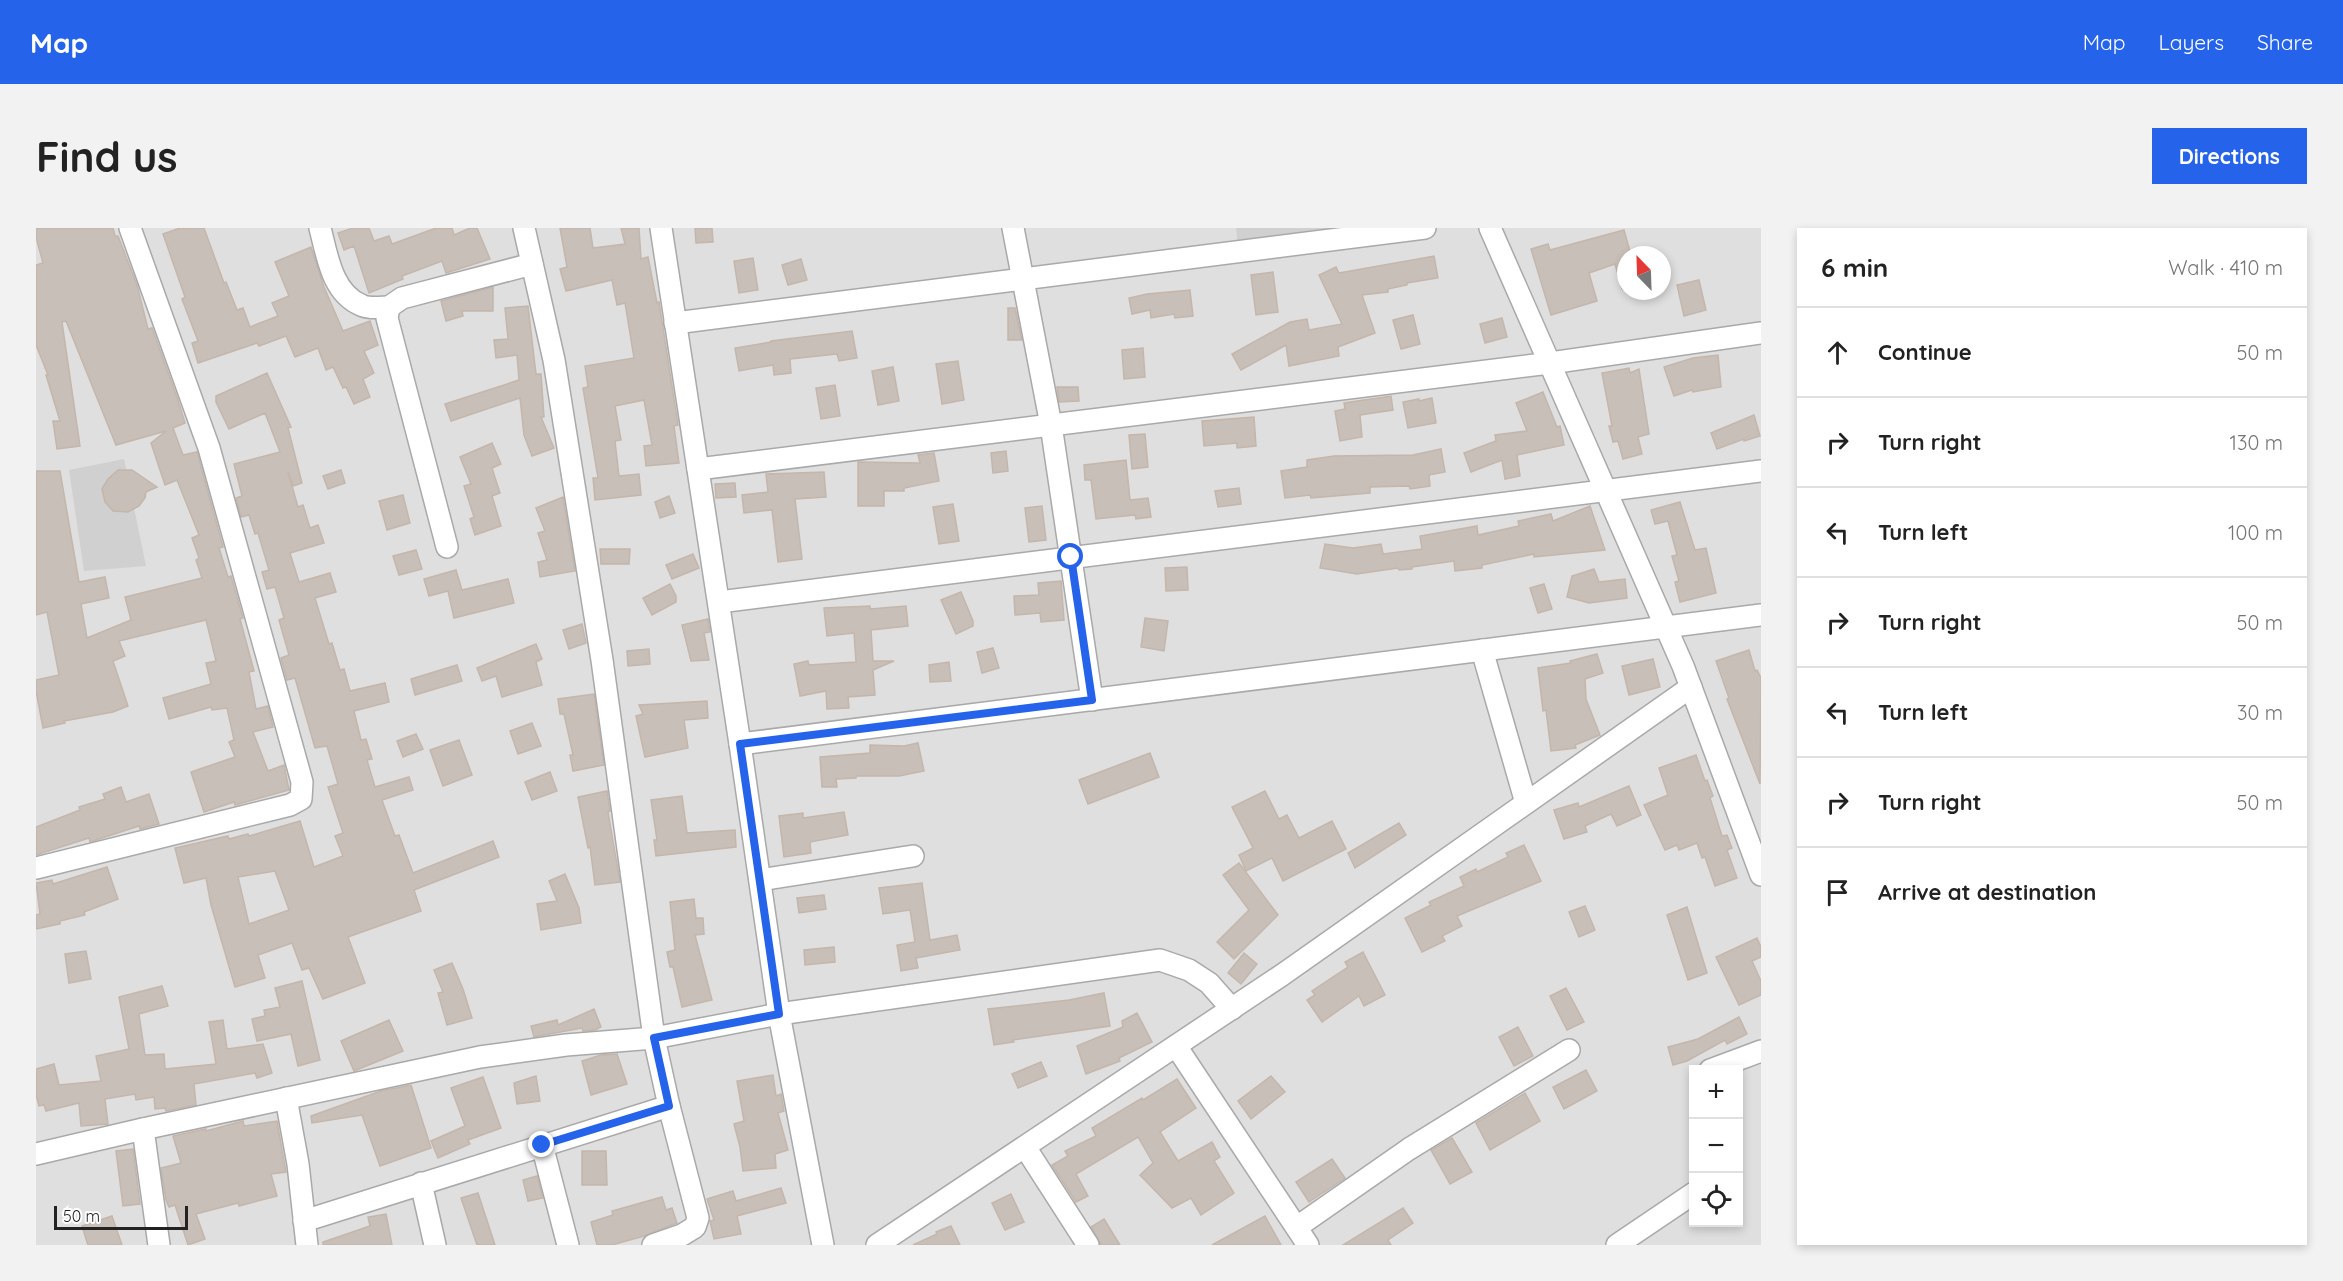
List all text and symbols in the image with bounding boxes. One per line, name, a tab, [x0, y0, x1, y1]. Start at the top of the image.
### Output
text: Map	[30, 25, 88, 60]
text: Map	[2083, 29, 2126, 55]
text: Layers	[2159, 29, 2224, 55]
text: Share	[2257, 29, 2313, 55]
button: Directions	[2152, 128, 2307, 184]
text: Find us	[36, 130, 178, 183]
north arrow	[1617, 246, 1671, 300]
text: 6 min	[1821, 251, 1888, 284]
text: Walk · 410 m	[2168, 255, 2283, 280]
icon: ahead	[1821, 336, 1854, 369]
text: Continue	[1878, 338, 1972, 366]
text: 50 m	[2237, 340, 2283, 365]
icon: right	[1821, 426, 1854, 459]
text: Turn right	[1878, 428, 1982, 456]
text: 130 m	[2230, 430, 2283, 455]
icon: left	[1821, 516, 1854, 549]
text: Turn left	[1878, 518, 1968, 546]
text: 100 m	[2228, 520, 2283, 545]
route start	[1057, 543, 1083, 569]
icon: right	[1821, 606, 1854, 639]
text: Turn right	[1878, 608, 1982, 636]
text: 50 m	[2237, 610, 2283, 635]
icon: left	[1821, 696, 1854, 729]
text: Turn left	[1878, 698, 1968, 726]
text: 30 m	[2237, 700, 2283, 725]
icon: right	[1821, 786, 1854, 819]
text: Turn right	[1878, 788, 1982, 816]
text: 50 m	[2237, 790, 2283, 815]
icon: arrive	[1821, 876, 1854, 909]
text: Arrive at destination	[1878, 878, 2096, 906]
map controls	[1689, 1065, 1743, 1227]
button: +	[1689, 1065, 1743, 1119]
button: −	[1689, 1119, 1743, 1173]
route end	[528, 1131, 554, 1157]
button: locate	[1689, 1173, 1743, 1227]
scale bar	[54, 1203, 188, 1230]
text: 50 m	[63, 1206, 100, 1226]

